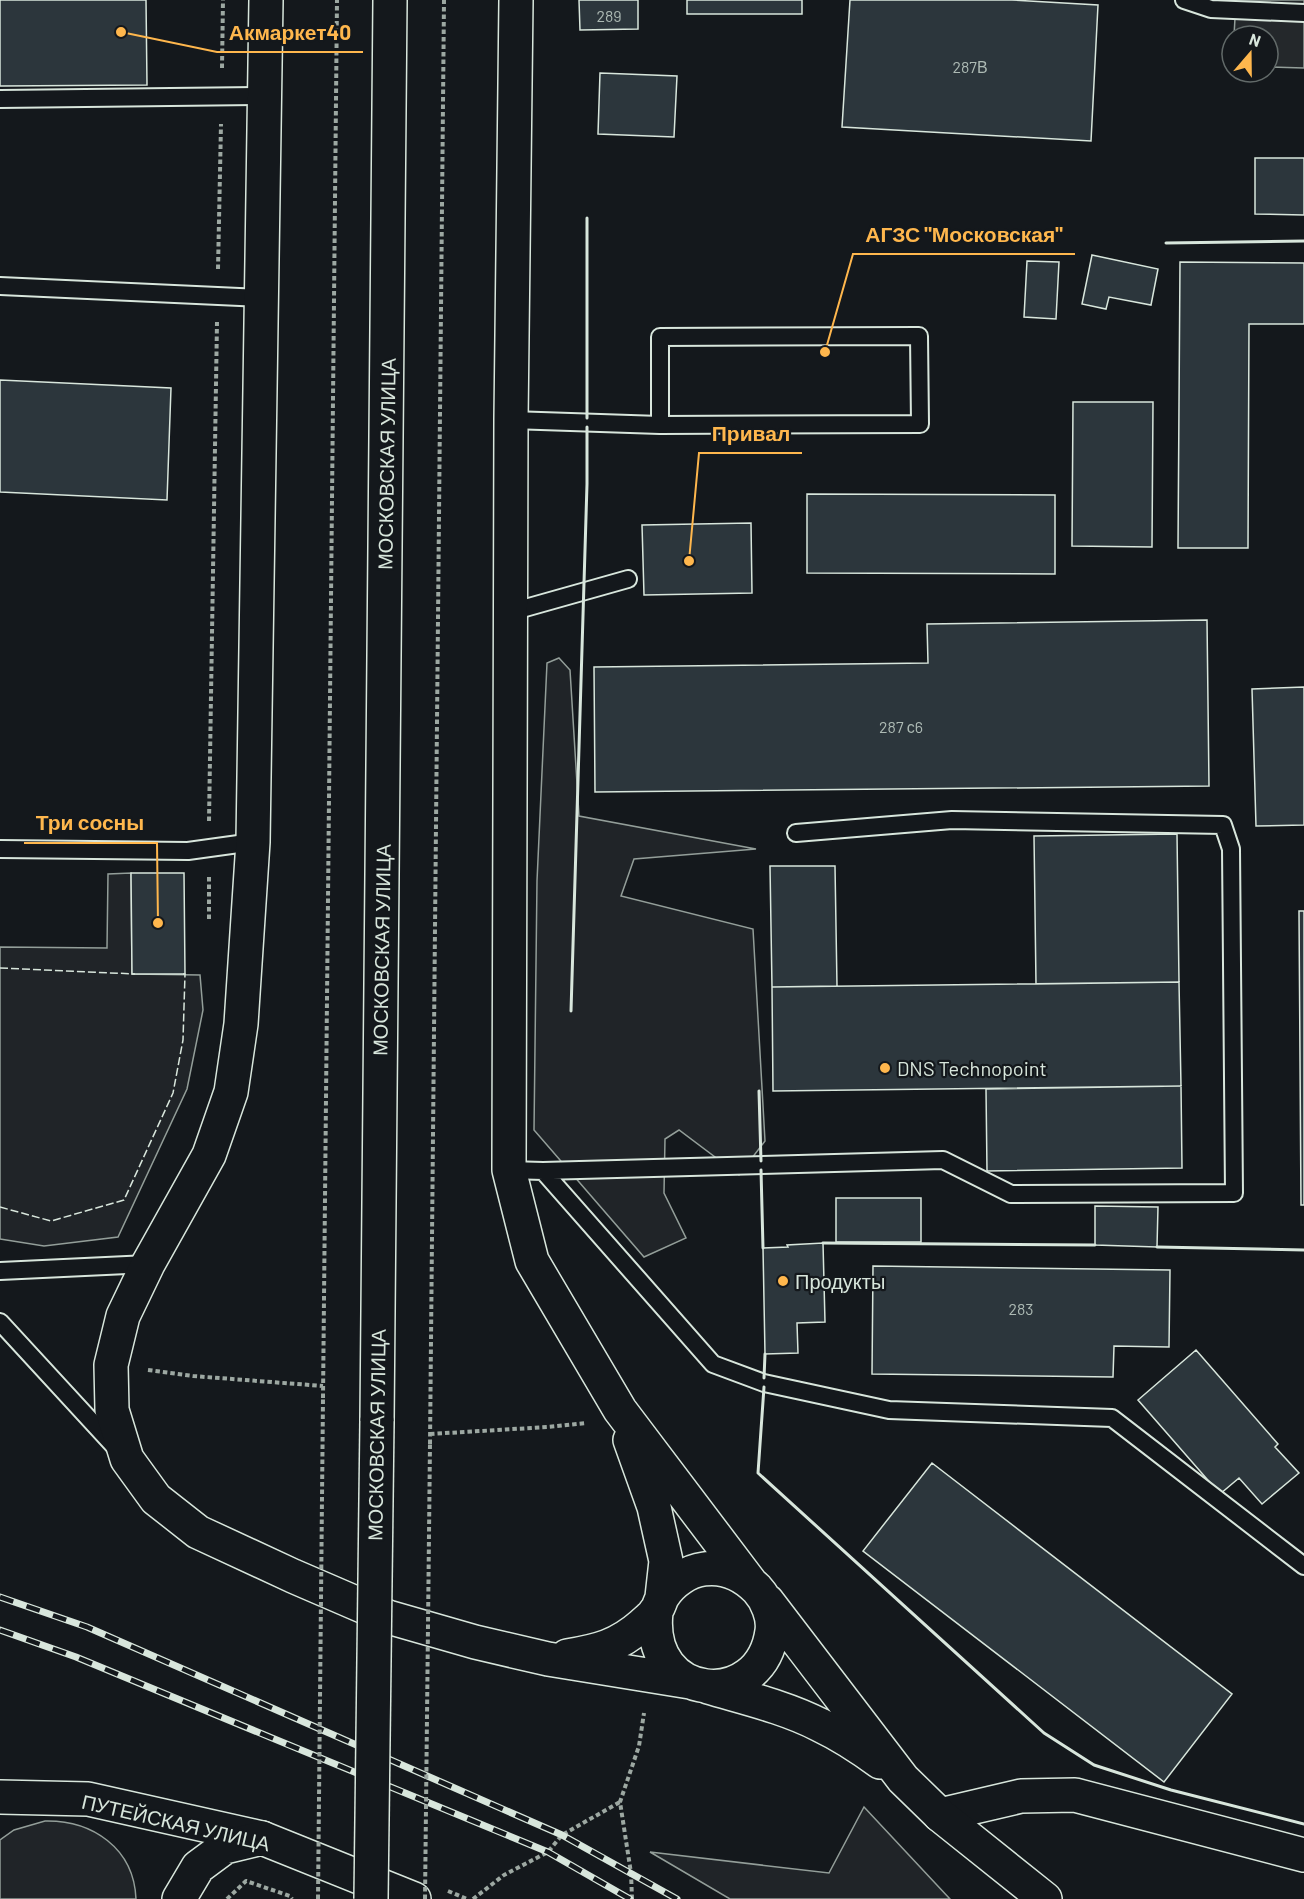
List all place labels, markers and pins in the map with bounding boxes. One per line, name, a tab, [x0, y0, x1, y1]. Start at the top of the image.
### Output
callout: Акмаркет40	[217, 13, 363, 52]
callout: АГЗС "Московская"	[853, 215, 1075, 254]
callout: Привал	[699, 414, 802, 453]
callout: Три сосны	[24, 804, 157, 843]
place label: DNS Technopoint	[897, 1056, 1047, 1080]
marker: DNS Technopoint	[878, 1061, 892, 1075]
place label: Продукты	[795, 1269, 885, 1293]
marker: Продукты	[776, 1274, 790, 1288]

